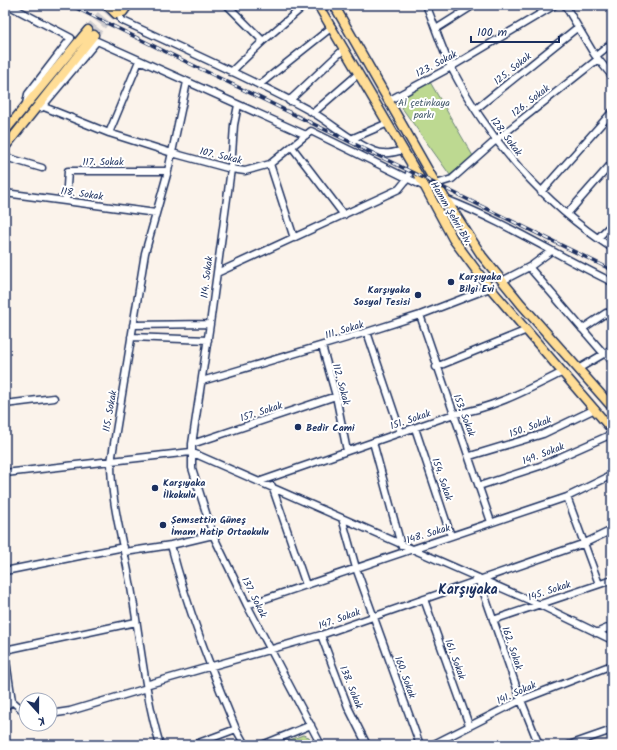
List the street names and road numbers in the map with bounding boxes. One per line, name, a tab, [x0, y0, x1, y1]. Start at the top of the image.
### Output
street label: 123. Sokak	[413, 46, 460, 81]
street label: 125. Sokak	[490, 48, 535, 89]
street label: 126. Sokak	[508, 81, 553, 121]
street label: 128. Sokak	[486, 114, 526, 160]
street label: 107. Sokak	[198, 143, 244, 169]
street label: 117. Sokak	[82, 154, 124, 170]
street label: Hamm Şehri Blv.	[426, 178, 476, 249]
street label: 118. Sokak	[60, 183, 104, 205]
street label: 114. Sokak	[196, 255, 218, 299]
street label: 111. Sokak	[323, 316, 366, 343]
street label: 112. Sokak	[328, 362, 354, 407]
street label: 115. Sokak	[98, 389, 122, 433]
street label: 153. Sokak	[449, 392, 480, 439]
street label: 157. Sokak	[238, 398, 285, 426]
street label: 151. Sokak	[388, 405, 433, 434]
street label: 150. Sokak	[507, 412, 554, 442]
street label: 149. Sokak	[520, 439, 567, 469]
street label: 154. Sokak	[427, 456, 457, 503]
street label: 148. Sokak	[404, 520, 452, 548]
street label: 137. Sokak	[237, 574, 271, 621]
street label: 145. Sokak	[526, 576, 573, 605]
street label: 147. Sokak	[316, 604, 363, 634]
street label: 162. Sokak	[497, 625, 527, 672]
street label: 161. Sokak	[440, 637, 470, 682]
street label: 160. Sokak	[390, 654, 420, 701]
street label: 138. Sokak	[335, 663, 367, 712]
street label: 141. Sokak	[494, 677, 539, 709]

